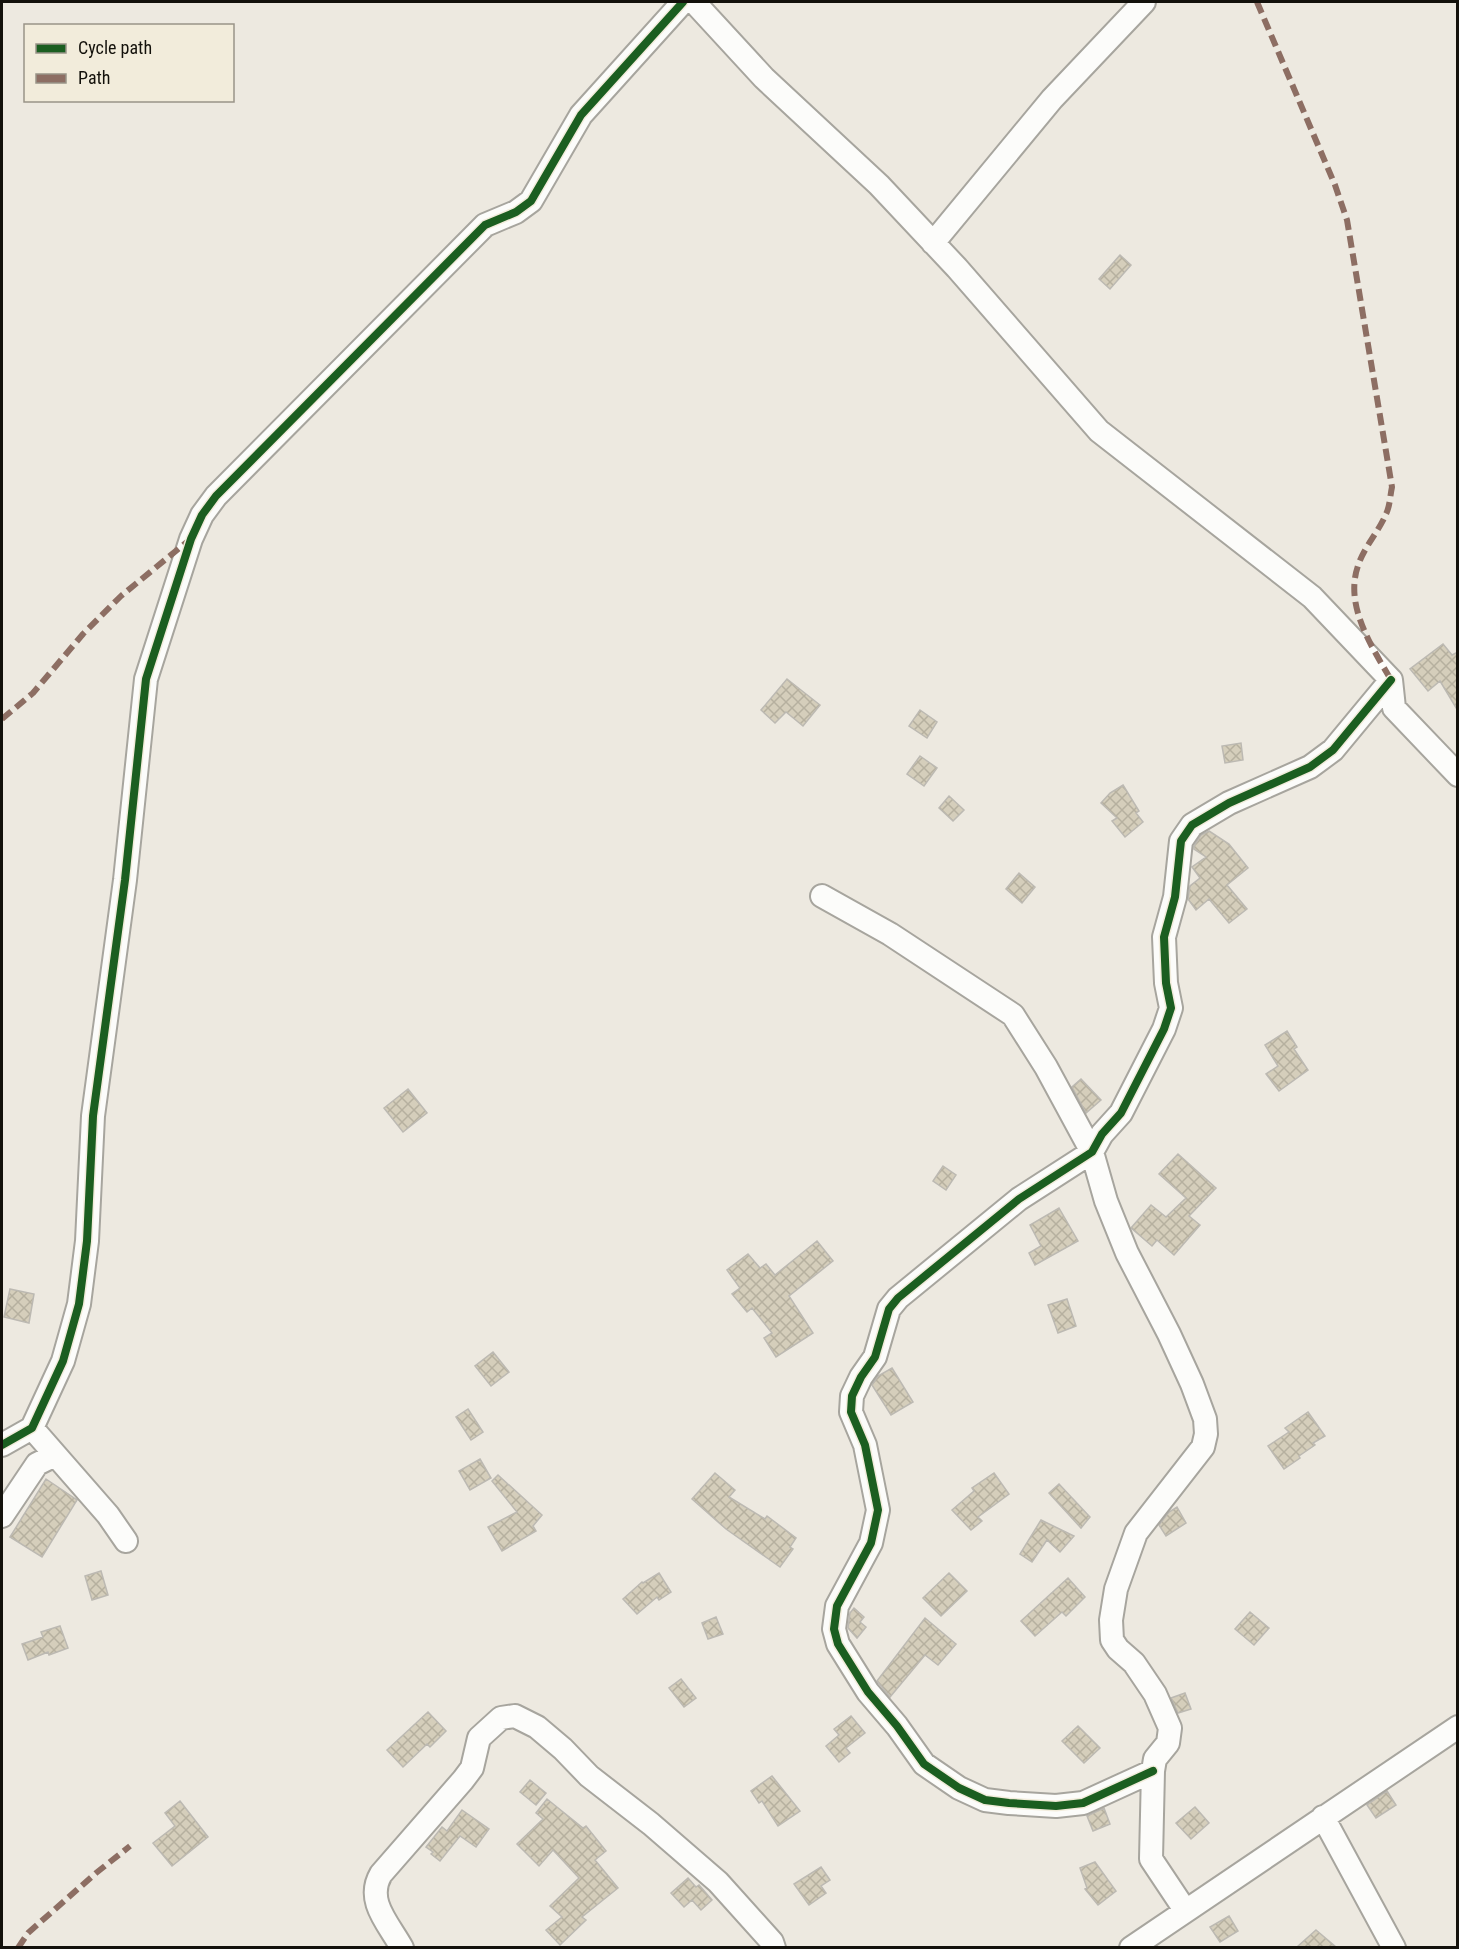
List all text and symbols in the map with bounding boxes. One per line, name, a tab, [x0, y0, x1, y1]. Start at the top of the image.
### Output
legend	[24, 24, 234, 102]
text: Cycle path	[78, 37, 152, 58]
text: Path	[78, 67, 111, 88]

